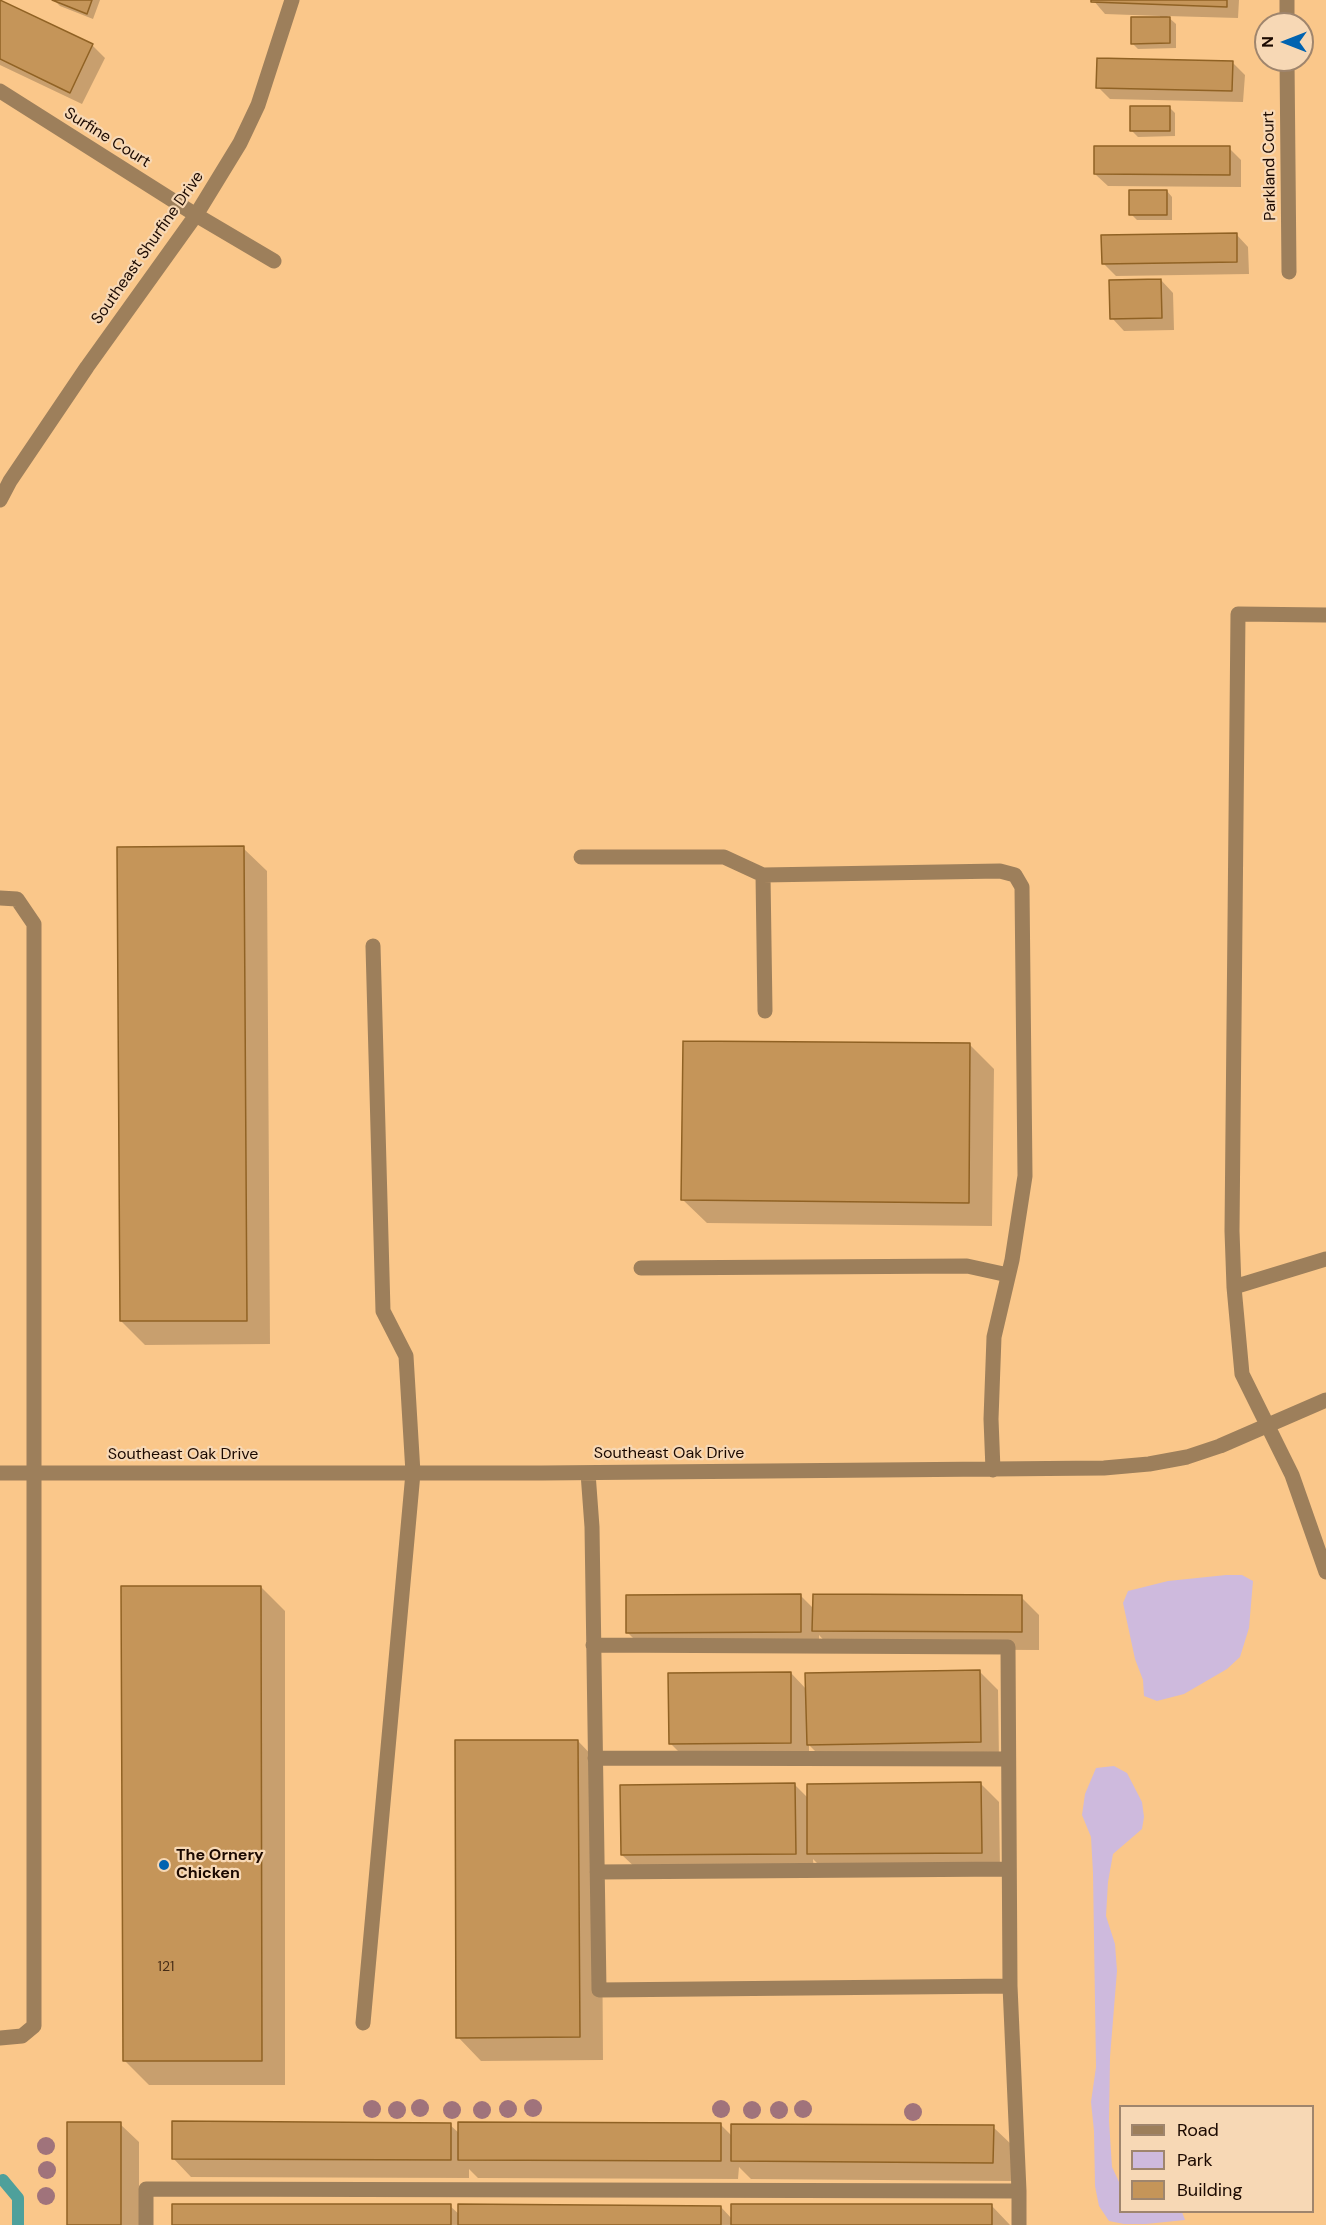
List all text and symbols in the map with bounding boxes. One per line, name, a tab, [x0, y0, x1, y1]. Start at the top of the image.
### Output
north arrow	[1254, 12, 1314, 72]
text: N	[1257, 36, 1278, 48]
street label: Surfine Court	[60, 104, 154, 172]
street label: Parkland Court	[1259, 111, 1281, 221]
street label: Southeast Shurfine Drive	[88, 168, 208, 328]
street label: Southeast Oak Drive	[594, 1444, 744, 1464]
street label: Southeast Oak Drive	[108, 1445, 258, 1465]
place label: The Ornery Chicken	[176, 1846, 264, 1884]
marker: The Ornery Chicken	[157, 1858, 171, 1872]
house number: 121	[158, 1959, 174, 1975]
legend	[1119, 2105, 1314, 2213]
text: Road	[1177, 2118, 1219, 2142]
text: Park	[1177, 2148, 1213, 2172]
text: Building	[1177, 2178, 1242, 2202]

